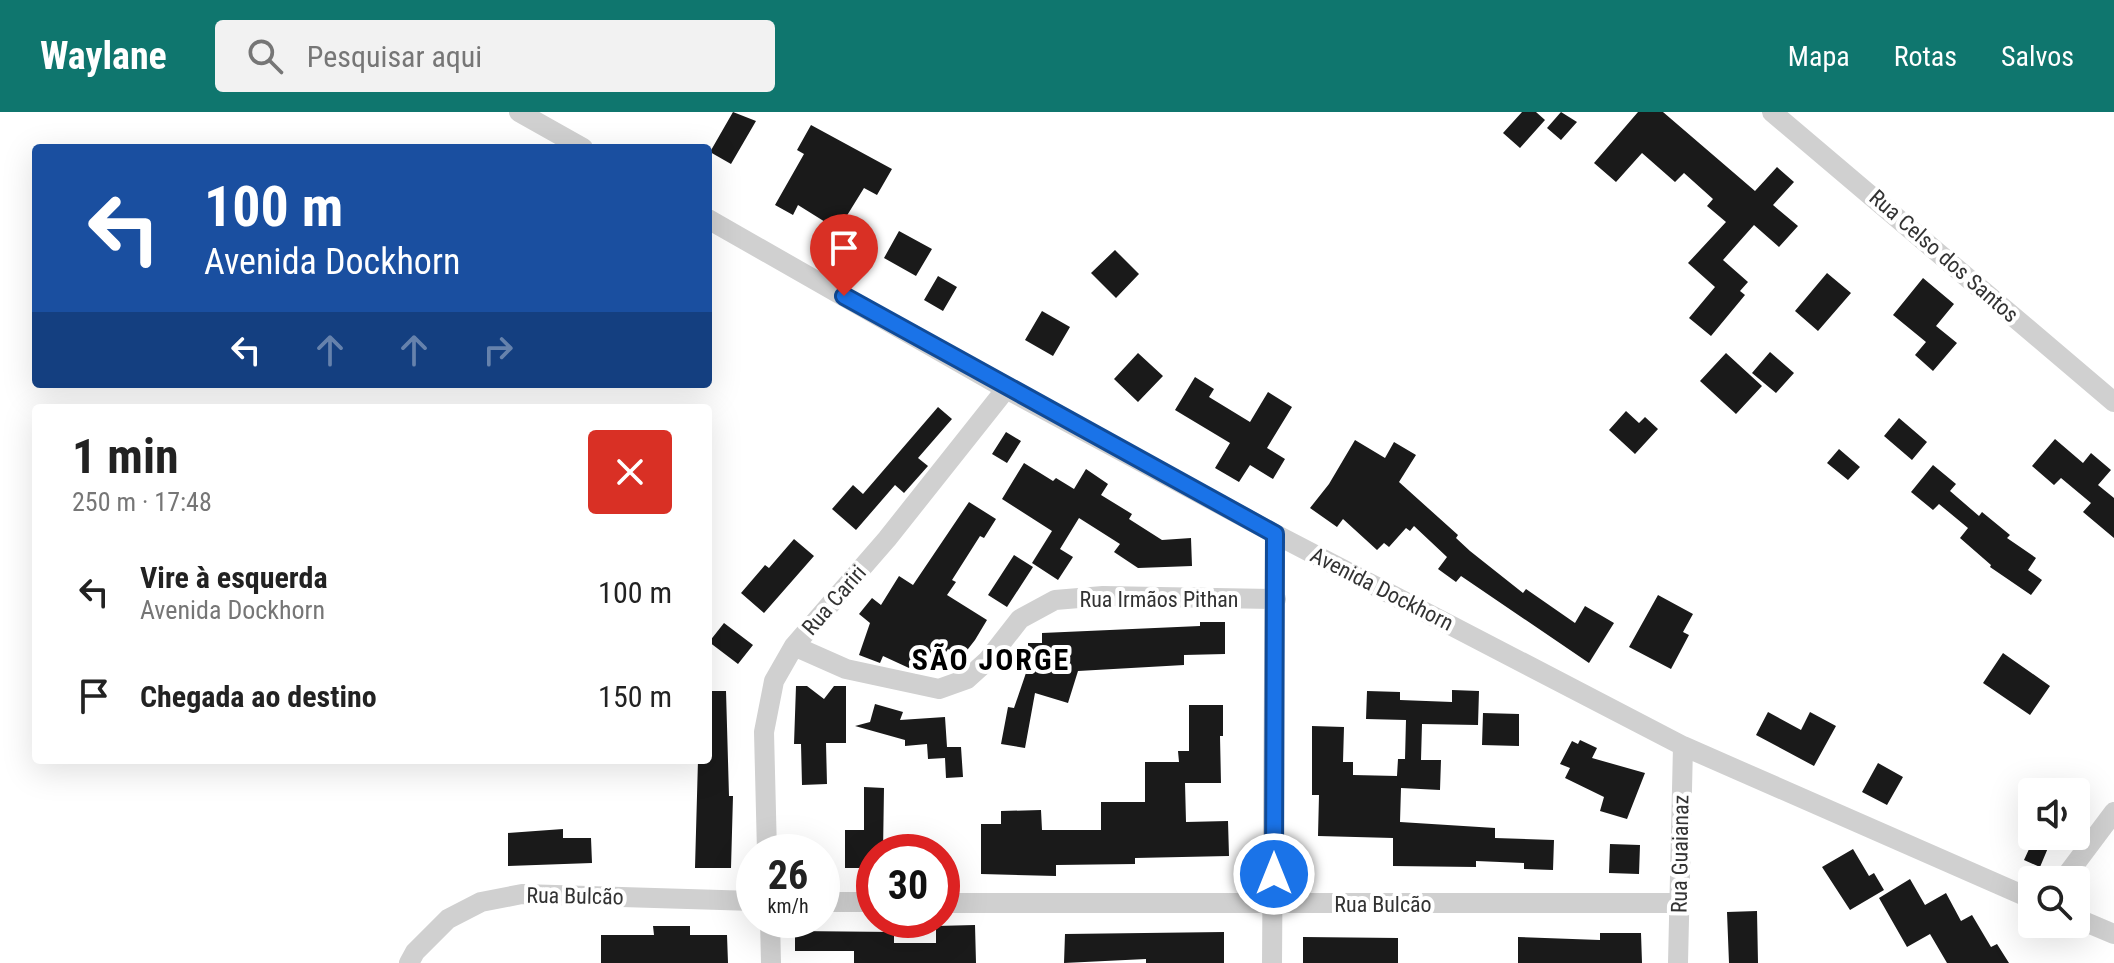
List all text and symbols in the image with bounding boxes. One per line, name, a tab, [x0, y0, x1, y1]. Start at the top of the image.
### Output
search box	[215, 20, 775, 92]
text: Waylane	[40, 34, 167, 78]
icon: search	[243, 34, 287, 78]
text: Pesquisar aqui	[307, 39, 482, 74]
text: Mapa	[1788, 40, 1850, 73]
text: Rotas	[1894, 40, 1957, 73]
text: Salvos	[2001, 40, 2074, 73]
text: 100 m	[204, 174, 343, 240]
icon: left	[72, 176, 176, 280]
street label: Rua Celso dos Santos	[1865, 185, 2023, 327]
pin	[810, 214, 878, 296]
icon: arrive	[822, 226, 866, 270]
text: Avenida Dockhorn	[204, 241, 460, 283]
icon: left	[224, 328, 268, 372]
icon: ahead	[308, 328, 352, 372]
icon: ahead	[392, 328, 436, 372]
icon: right	[476, 328, 520, 372]
text: 1 min	[72, 428, 179, 485]
button: close	[588, 430, 672, 514]
text: 250 m · 17:48	[72, 487, 212, 517]
street label: Avenida Dockhorn	[1307, 542, 1457, 636]
text: Vire à esquerda	[140, 560, 328, 595]
street label: Rua Cariri	[797, 560, 871, 640]
icon: left	[72, 570, 116, 614]
text: 100 m	[598, 575, 672, 610]
street label: Rua Irmãos Pithan	[1080, 587, 1238, 612]
text: Avenida Dockhorn	[140, 595, 325, 625]
district label: SÃO JORGE	[912, 642, 1070, 677]
icon: arrive	[72, 674, 116, 718]
text: Chegada ao destino	[140, 679, 377, 714]
text: 150 m	[598, 679, 672, 714]
map controls	[2018, 778, 2090, 938]
button: sound	[2018, 778, 2090, 850]
street label: Rua Guaianaz	[1666, 795, 1694, 913]
position arrow	[1232, 832, 1316, 916]
speed limit sign: 30	[856, 834, 960, 938]
text: 26	[768, 852, 808, 899]
button: search	[2018, 866, 2090, 938]
street label: Rua Bulcão	[526, 883, 624, 909]
street label: Rua Bulcão	[1334, 892, 1432, 917]
text: km/h	[767, 894, 809, 918]

